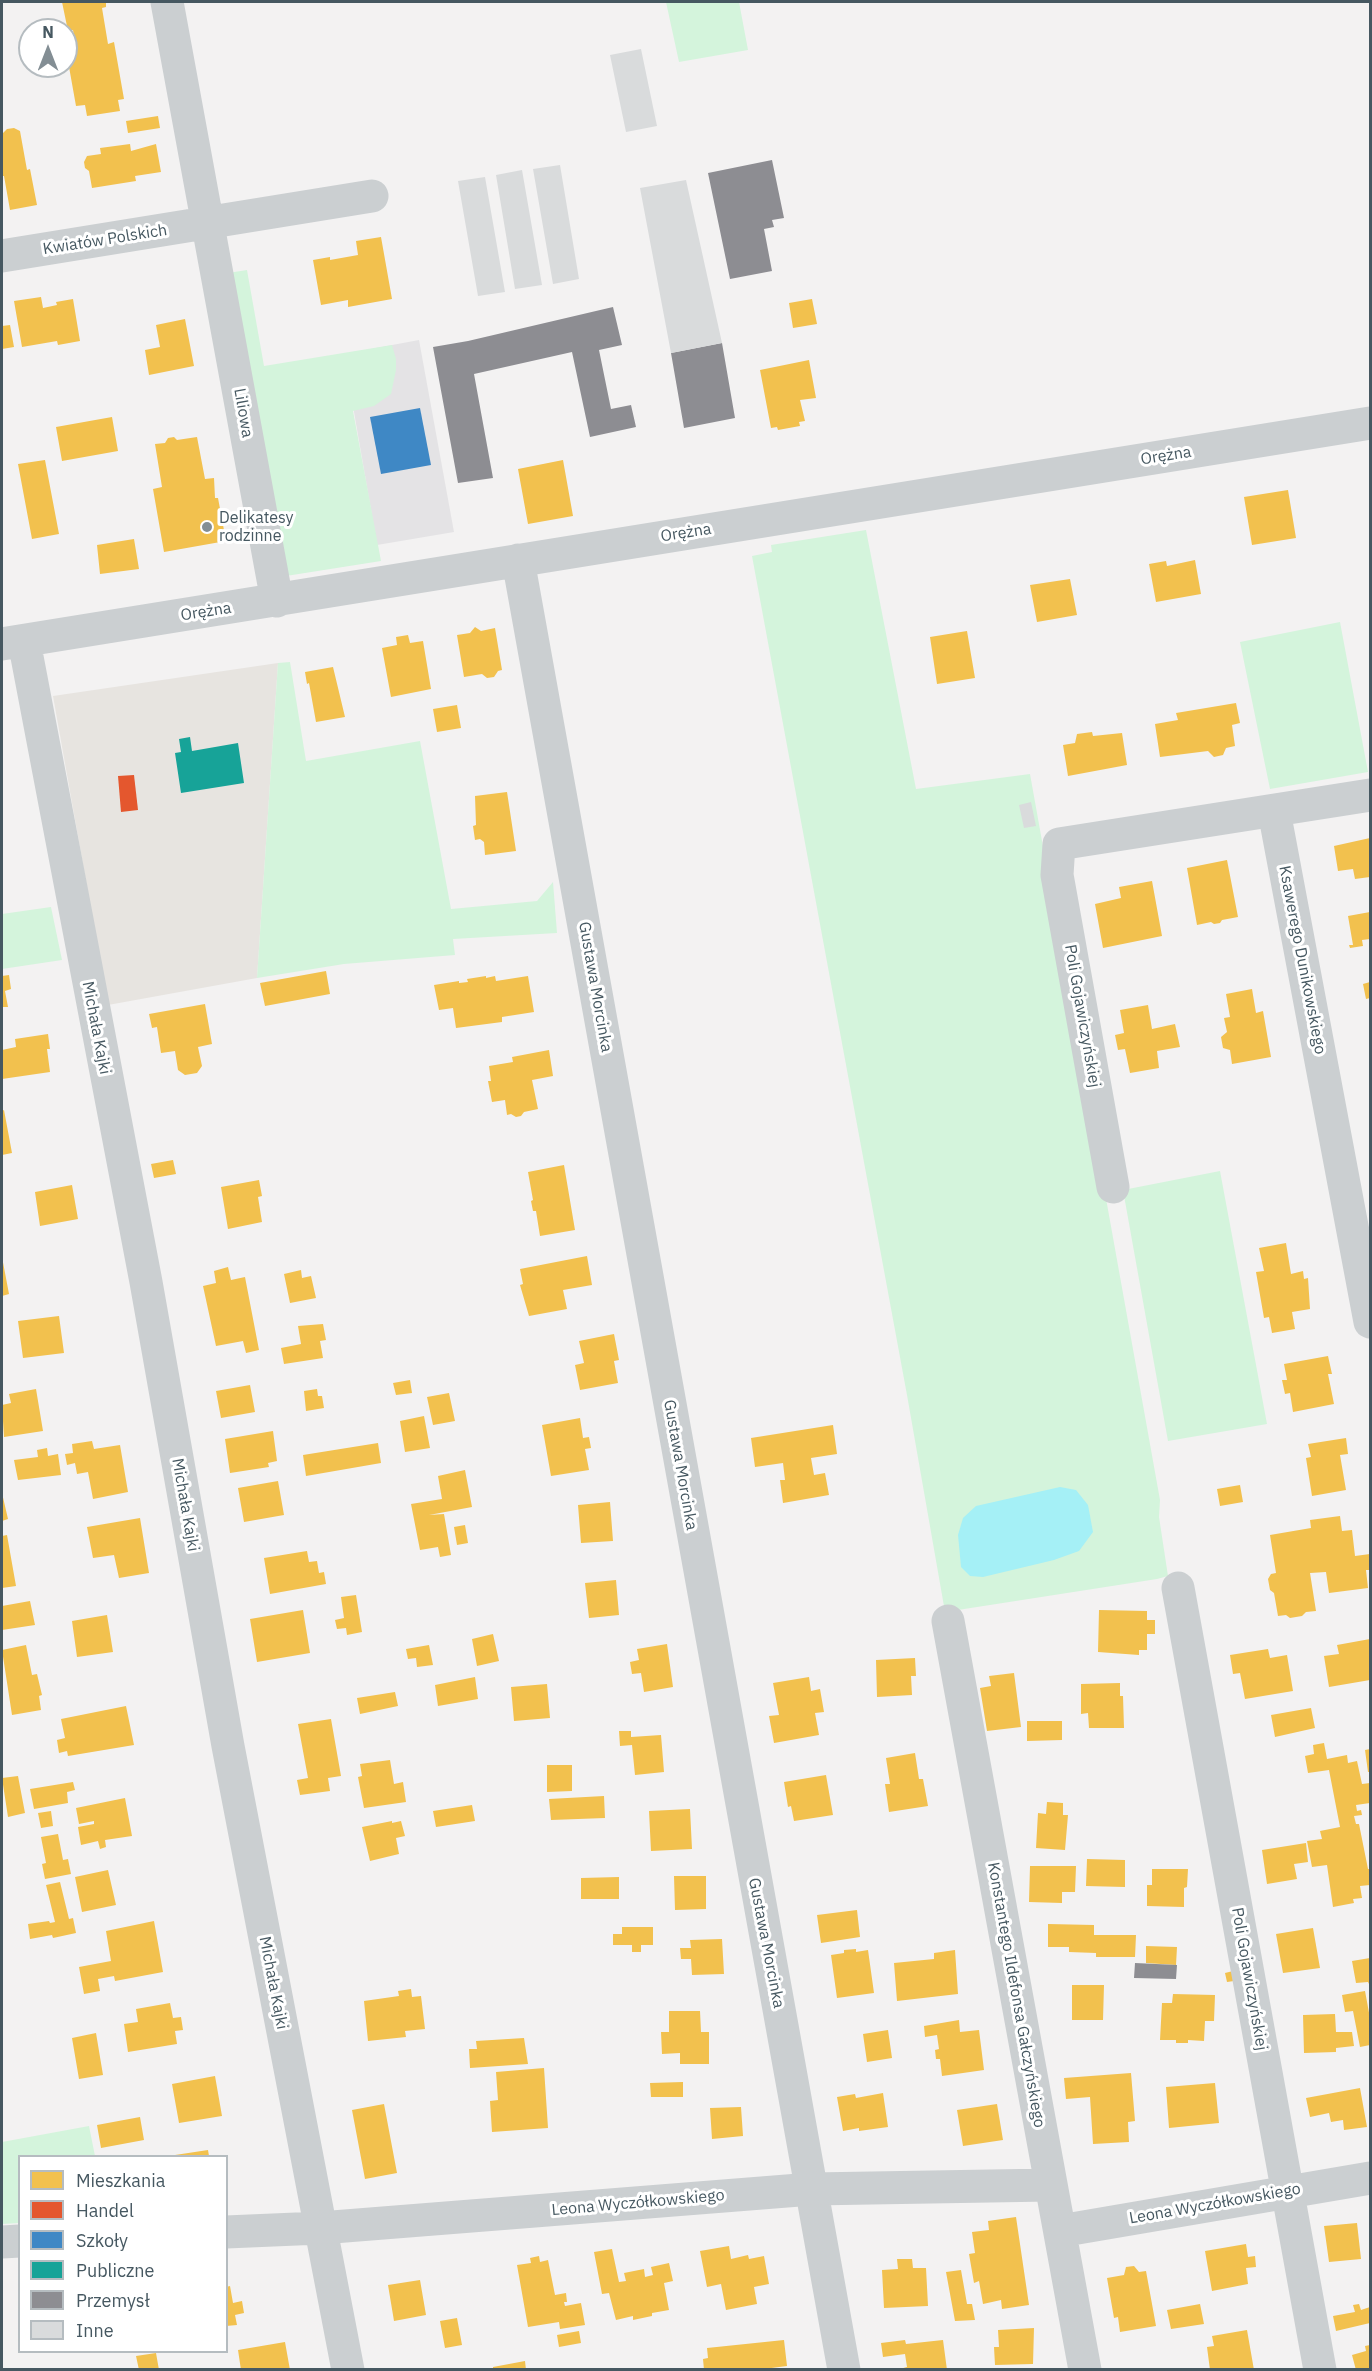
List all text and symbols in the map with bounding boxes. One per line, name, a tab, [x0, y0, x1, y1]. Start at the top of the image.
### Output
north arrow	[18, 18, 78, 78]
text: N	[42, 22, 54, 42]
street label: Kwiatów Polskich	[42, 221, 168, 259]
street label: Liliowa	[229, 387, 257, 439]
street label: Orężna	[1139, 443, 1193, 469]
place label: Delikatesy rodzinne	[219, 508, 294, 546]
marker: Delikatesy rodzinne	[200, 520, 214, 534]
street label: Orężna	[659, 520, 713, 546]
street label: Orężna	[179, 599, 233, 625]
street label: Ksawerego Dunikowskiego	[1274, 864, 1330, 1056]
street label: Gustawa Morcinka	[574, 920, 616, 1054]
street label: Poli Gojawiczyńskiej	[1060, 943, 1104, 1089]
street label: Michała Kajki	[78, 980, 114, 1076]
street label: Gustawa Morcinka	[659, 1398, 701, 1532]
street label: Michała Kajki	[167, 1457, 203, 1553]
street label: Konstantego Ildefonsa Gałczyńskiego	[983, 1861, 1049, 2129]
street label: Gustawa Morcinka	[744, 1876, 788, 2010]
street label: Poli Gojawiczyńskiej	[1227, 1906, 1271, 2052]
street label: Michała Kajki	[255, 1935, 291, 2031]
legend	[18, 2155, 228, 2353]
text: Mieszkania	[76, 2169, 165, 2192]
street label: Leona Wyczółkowskiego	[1128, 2179, 1302, 2229]
street label: Leona Wyczółkowskiego	[551, 2186, 725, 2220]
text: Handel	[76, 2199, 134, 2222]
text: Szkoły	[76, 2229, 128, 2252]
text: Publiczne	[76, 2259, 154, 2282]
text: Przemysł	[76, 2289, 150, 2312]
text: Inne	[76, 2319, 114, 2342]

